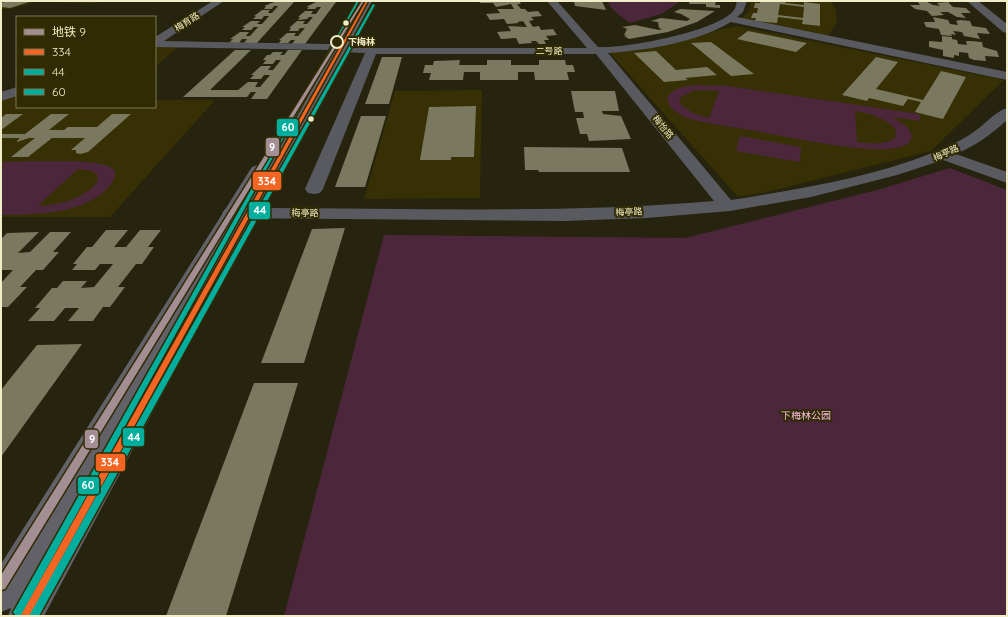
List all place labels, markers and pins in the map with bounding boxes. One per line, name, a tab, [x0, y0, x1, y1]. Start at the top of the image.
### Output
unlabelled marker	[341, 18, 351, 28]
marker: 下梅林	[330, 35, 344, 49]
place label: 下梅林	[348, 36, 375, 47]
unlabelled marker	[306, 114, 316, 124]

